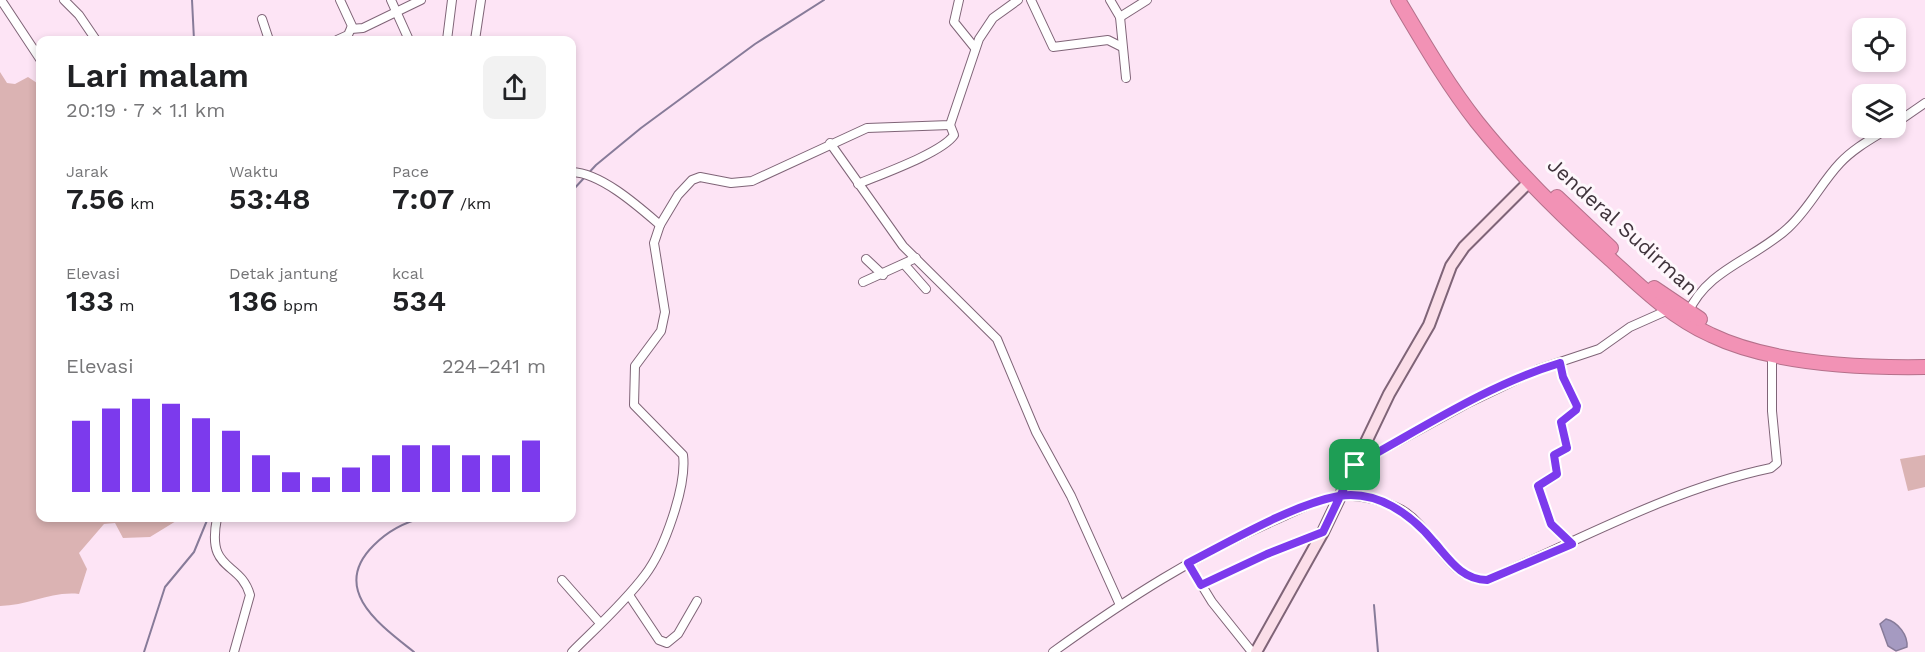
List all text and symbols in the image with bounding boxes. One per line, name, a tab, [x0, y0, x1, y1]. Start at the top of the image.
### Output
map controls	[1852, 18, 1906, 138]
button: locate	[1852, 18, 1906, 72]
text: Lari malam	[66, 56, 249, 95]
button: share	[483, 56, 546, 119]
button: layers	[1852, 84, 1906, 138]
text: 20:19 · 7 × 1.1 km	[66, 98, 225, 122]
street label: Jenderal Sudirman	[1543, 152, 1703, 300]
text: Jarak	[66, 162, 108, 181]
text: Waktu	[229, 162, 278, 181]
text: Pace	[392, 162, 429, 181]
text: 7.56	[66, 181, 125, 216]
text: 53:48	[229, 181, 311, 216]
text: 7:07	[392, 181, 454, 216]
text: km	[125, 194, 154, 213]
text: /km	[454, 194, 491, 213]
text: Elevasi	[66, 264, 120, 283]
text: Detak jantung	[229, 264, 338, 283]
text: kcal	[392, 264, 424, 283]
text: 133	[66, 283, 114, 318]
text: 136	[229, 283, 278, 318]
text: 534	[392, 283, 446, 318]
text: m	[114, 296, 135, 315]
text: bpm	[278, 296, 318, 315]
text: Elevasi	[66, 354, 133, 378]
text: 224–241 m	[442, 354, 546, 378]
pin	[1329, 439, 1380, 490]
icon: arrive	[1338, 448, 1371, 481]

